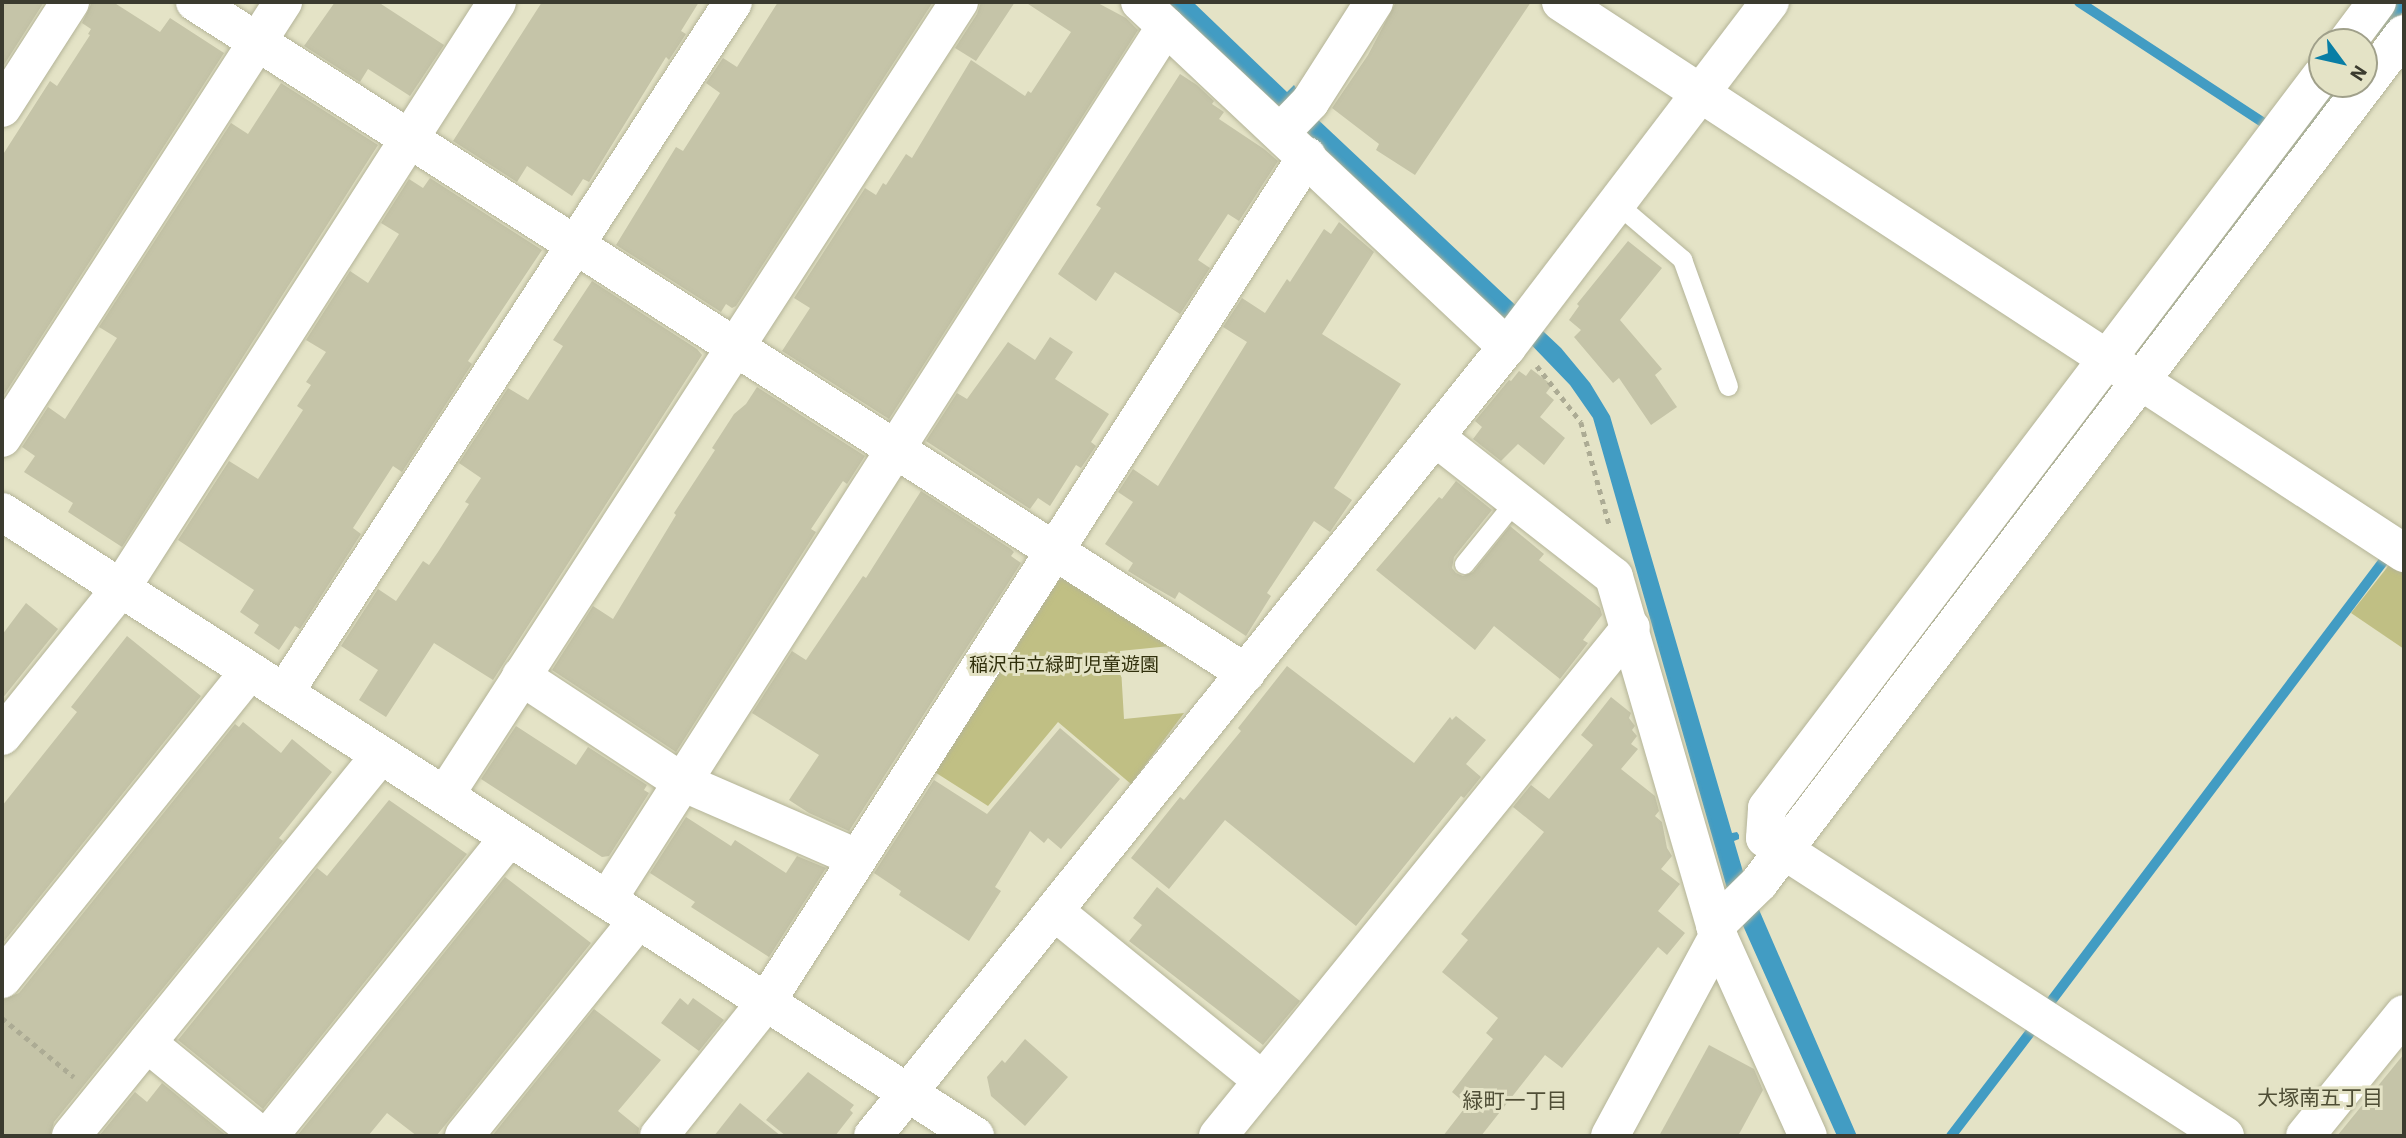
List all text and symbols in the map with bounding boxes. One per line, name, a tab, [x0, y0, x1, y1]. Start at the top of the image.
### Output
north arrow	[2308, 28, 2378, 98]
text: N	[2345, 61, 2373, 86]
park label: 稲沢市立緑町児童遊園	[969, 654, 1159, 676]
district label: 大塚南五丁目	[2257, 1084, 2383, 1110]
district label: 緑町一丁目	[1463, 1087, 1567, 1113]

